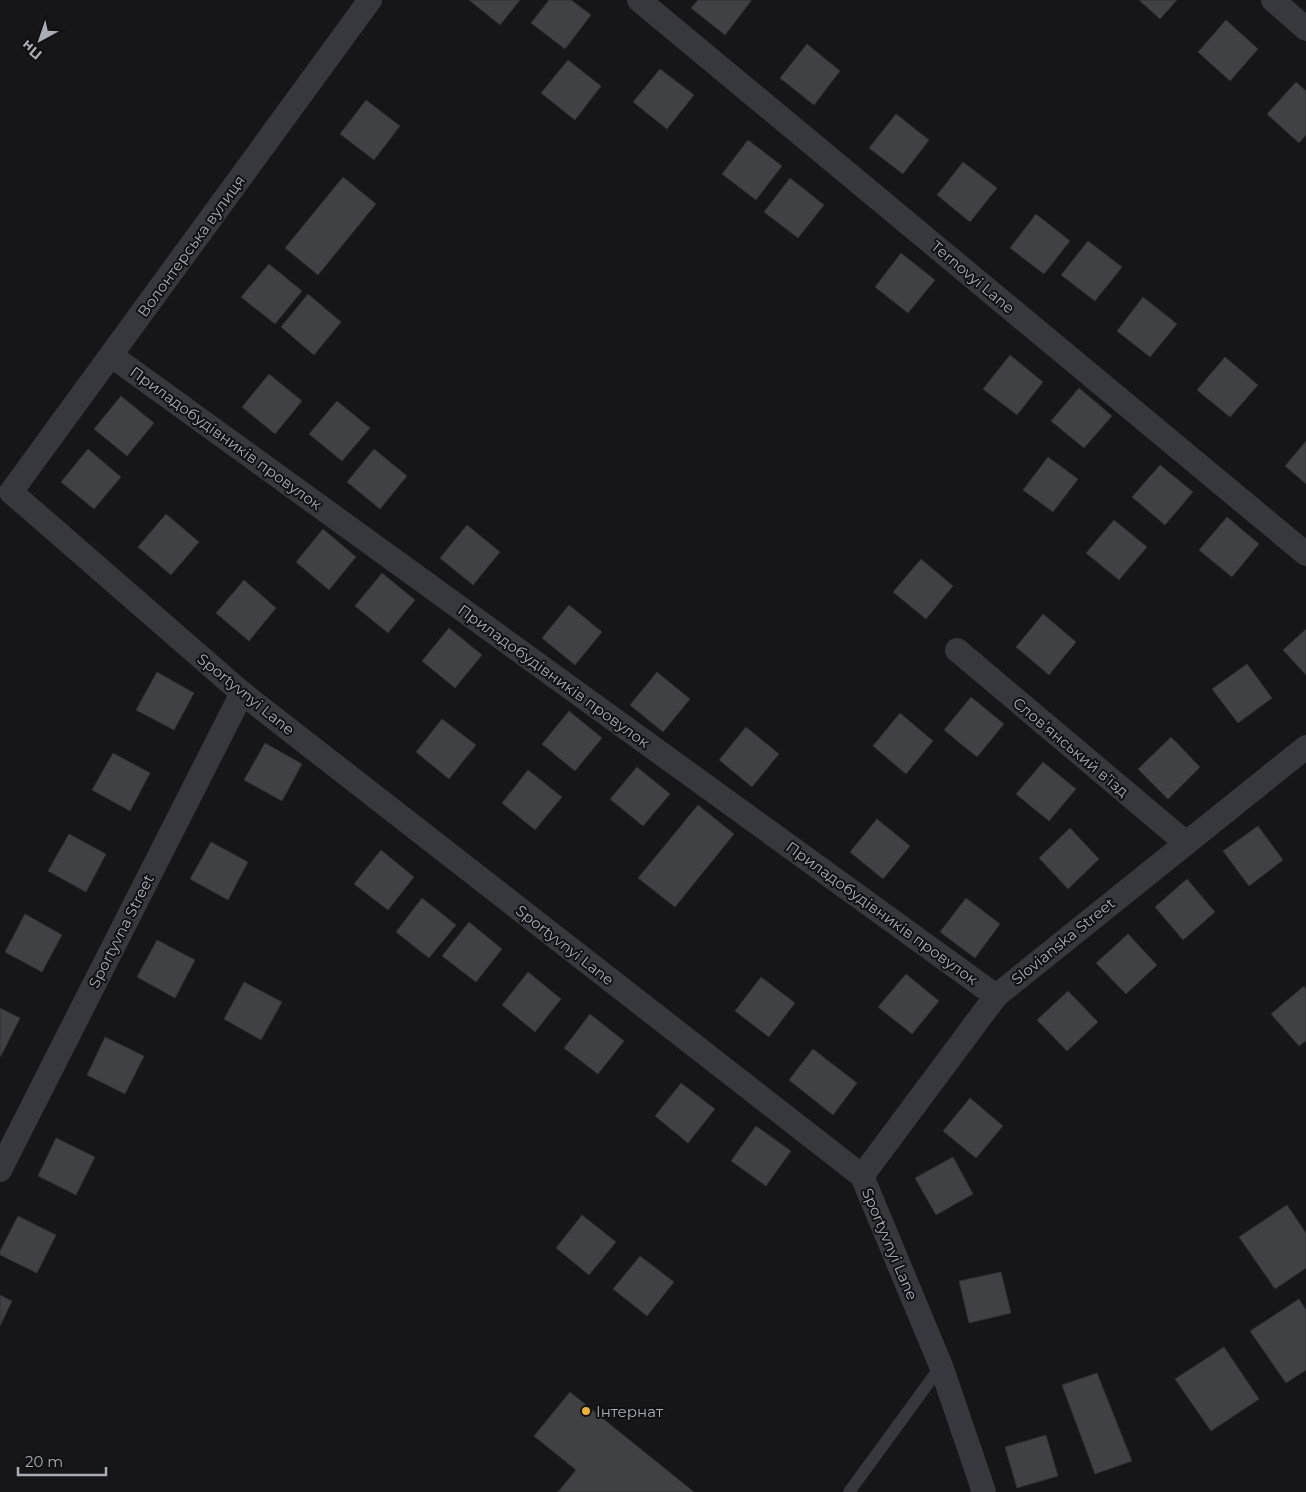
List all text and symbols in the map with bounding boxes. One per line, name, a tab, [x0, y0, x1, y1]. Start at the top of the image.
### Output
north arrow	[15, 15, 65, 65]
text: Пн	[18, 36, 46, 64]
street label: Волонтерська вулиця	[133, 171, 249, 321]
street label: Ternovyi Lane	[927, 237, 1019, 317]
street label: Приладобудівників провулок	[126, 362, 326, 514]
street label: Приладобудівників провулок	[454, 600, 654, 752]
street label: Sportyvnyi Lane	[194, 649, 298, 739]
street label: Слов’янський в’їзд	[1009, 693, 1133, 801]
street label: Приладобудівників провулок	[782, 837, 982, 989]
street label: Sportyvna Street	[84, 871, 158, 991]
street label: Slovianska Street	[1007, 893, 1119, 989]
street label: Sportyvnyi Lane	[512, 901, 618, 989]
street label: Sportyvnyi Lane	[858, 1185, 922, 1303]
place label: Інтернат	[596, 1402, 664, 1421]
marker: Інтернат	[580, 1405, 592, 1417]
scale bar	[18, 1444, 105, 1476]
text: 20 m	[25, 1452, 63, 1471]

